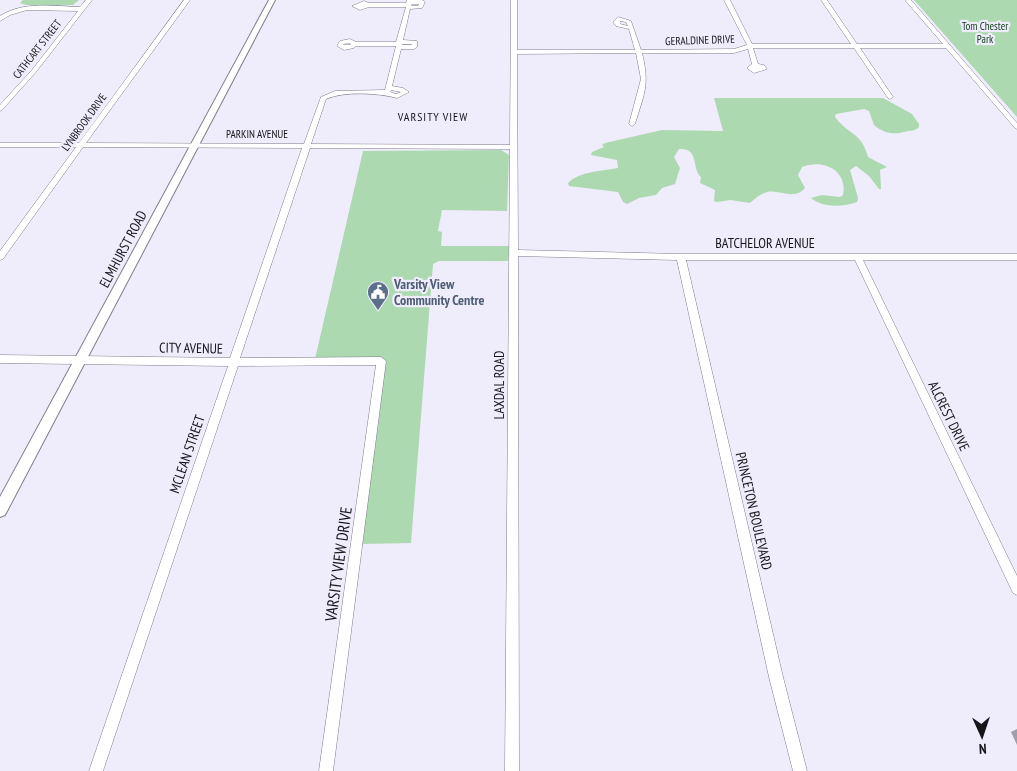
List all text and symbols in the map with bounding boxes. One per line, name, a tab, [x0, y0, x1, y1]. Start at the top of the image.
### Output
street label: CATHCART STREET	[10, 17, 64, 81]
park label: Tom Chester Park	[962, 19, 1008, 46]
street label: GERALDINE DRIVE	[665, 32, 735, 48]
street label: LYNBROOK DRIVE	[58, 90, 110, 153]
district label: VARSITY VIEW	[397, 109, 468, 124]
street label: PARKIN AVENUE	[226, 127, 288, 141]
street label: ELMHURST ROAD	[95, 207, 151, 291]
street label: BATCHELOR AVENUE	[715, 234, 815, 252]
place label: Varsity View Community Centre	[393, 275, 485, 309]
public building icon: Varsity View Community Centre	[366, 280, 390, 311]
street label: CITY AVENUE	[159, 338, 223, 358]
street label: LAXDAL ROAD	[490, 351, 508, 419]
street label: ALCREST DRIVE	[924, 378, 974, 454]
street label: MCLEAN STREET	[165, 412, 209, 495]
street label: PRINCETON BOULEVARD	[732, 450, 776, 572]
street label: VARSITY VIEW DRIVE	[320, 505, 356, 623]
north arrow	[957, 711, 1007, 761]
text: N	[978, 740, 987, 758]

